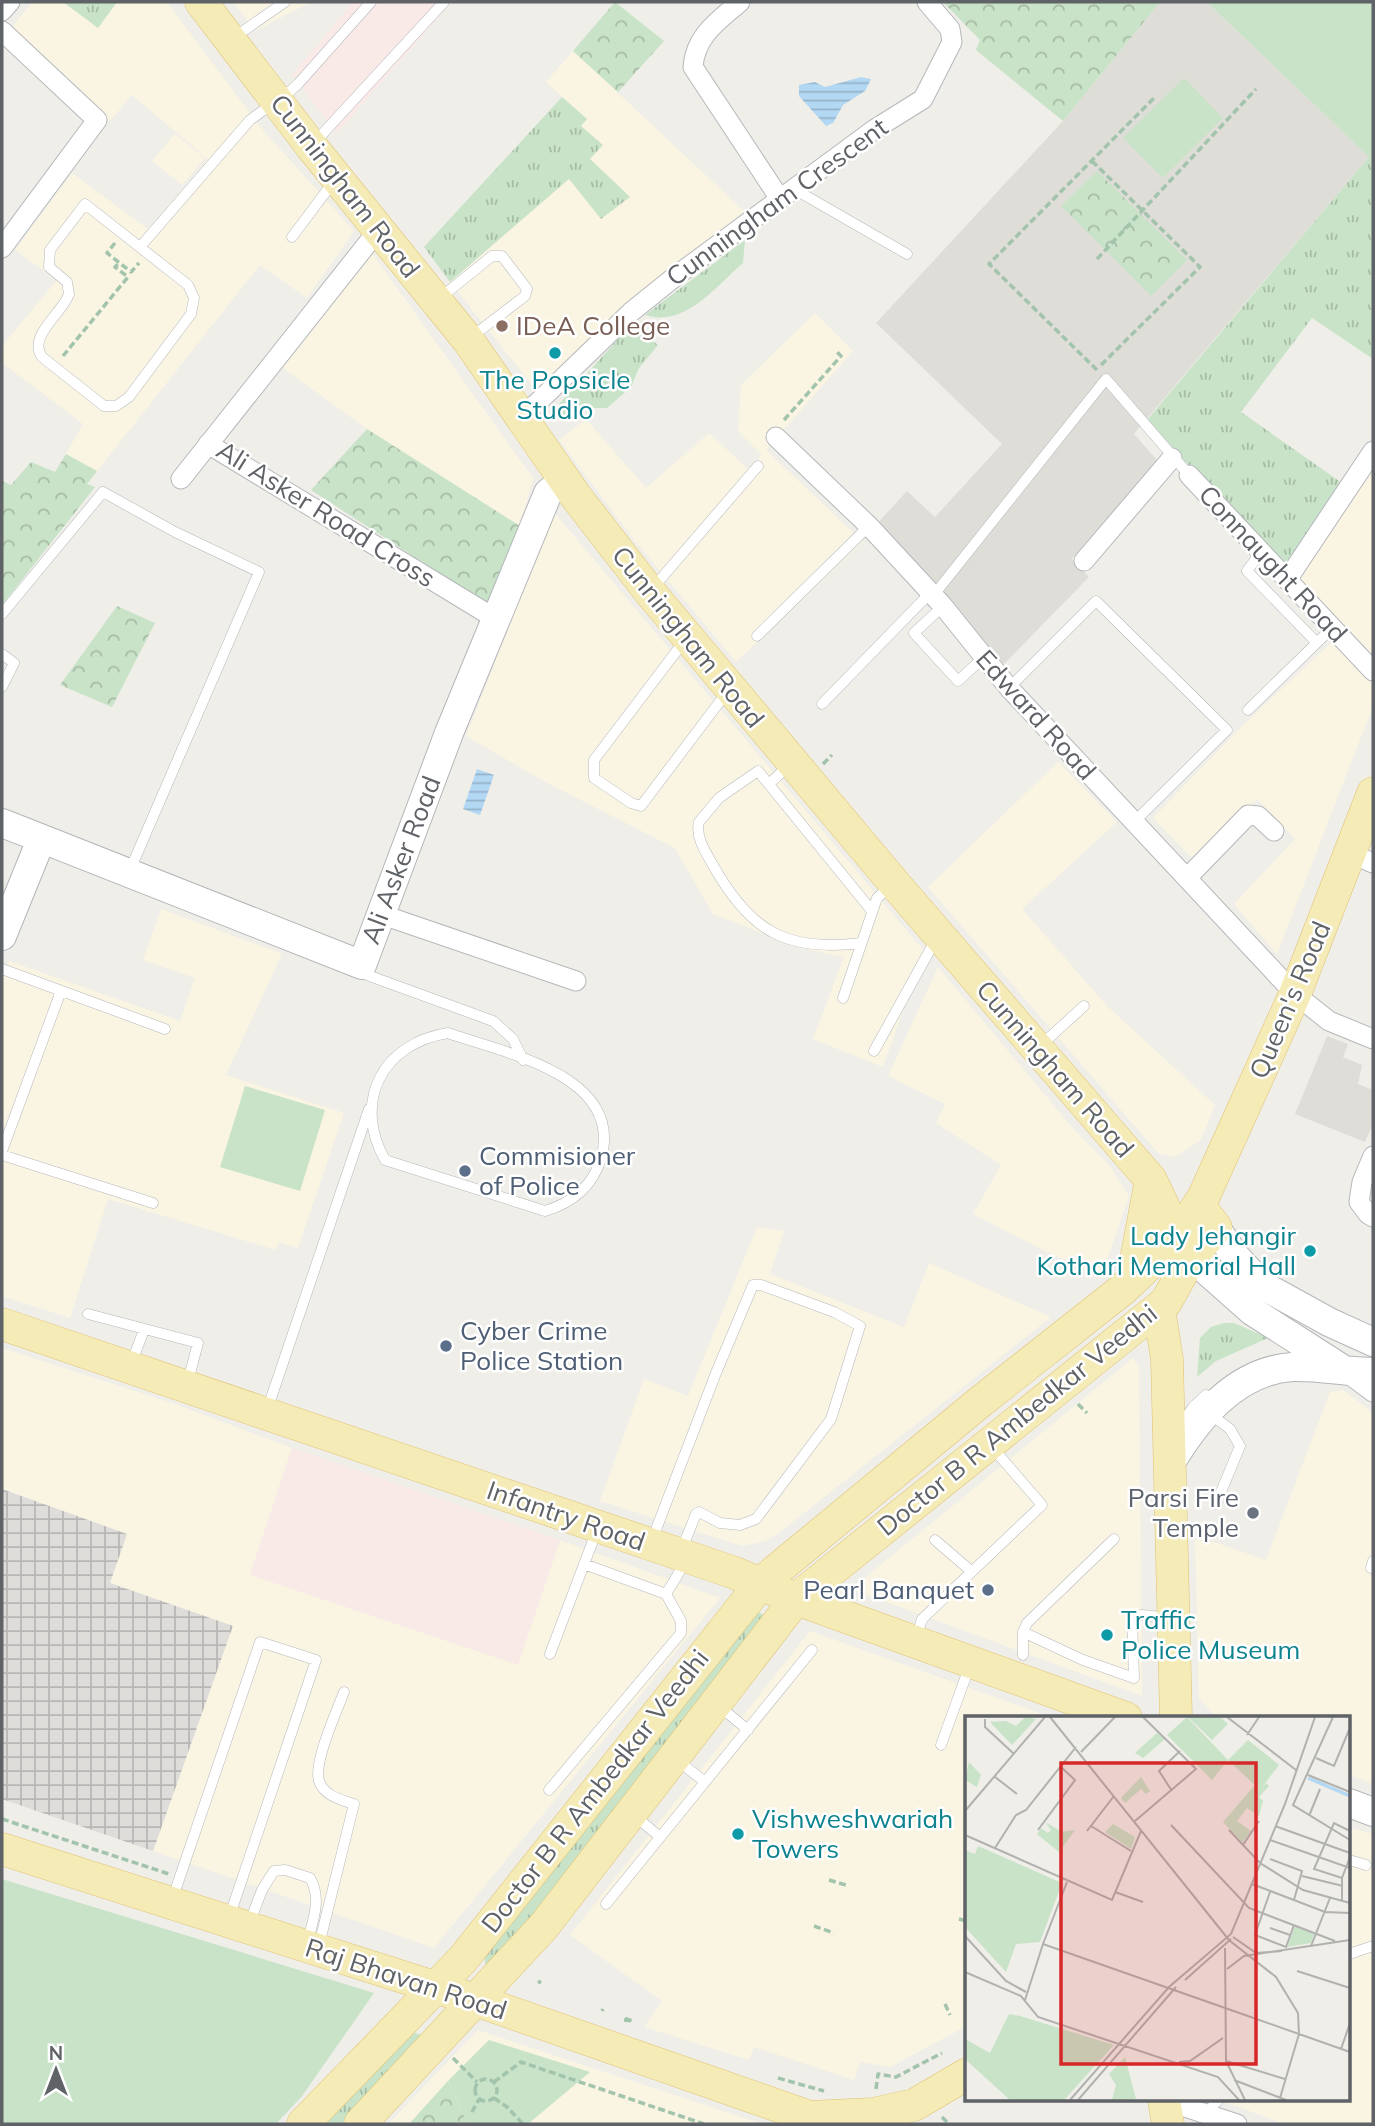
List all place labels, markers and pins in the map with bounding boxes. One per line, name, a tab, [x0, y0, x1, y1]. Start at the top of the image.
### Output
place label: IDeA College	[516, 309, 670, 342]
marker: IDeA College	[494, 318, 510, 334]
marker: The Popsicle Studio	[547, 345, 563, 361]
place label: The Popsicle Studio	[480, 363, 630, 426]
place label: Commisioner of Police	[479, 1139, 636, 1202]
marker: Commisioner of Police	[457, 1163, 473, 1179]
place label: Lady Jehangir Kothari Memorial Hall	[1037, 1219, 1297, 1282]
marker: Lady Jehangir Kothari Memorial Hall	[1302, 1243, 1318, 1259]
place label: Cyber Crime Police Station	[460, 1314, 623, 1377]
marker: Cyber Crime Police Station	[438, 1338, 454, 1354]
place label: Parsi Fire Temple	[1128, 1481, 1239, 1544]
marker: Parsi Fire Temple	[1245, 1505, 1261, 1521]
place label: Pearl Banquet	[803, 1573, 974, 1606]
marker: Pearl Banquet	[980, 1582, 996, 1598]
place label: Traffic Police Museum	[1121, 1603, 1300, 1666]
marker: Traffic Police Museum	[1099, 1627, 1115, 1643]
place label: Vishweshwariah Towers	[752, 1802, 953, 1865]
marker: Vishweshwariah Towers	[730, 1826, 746, 1842]

